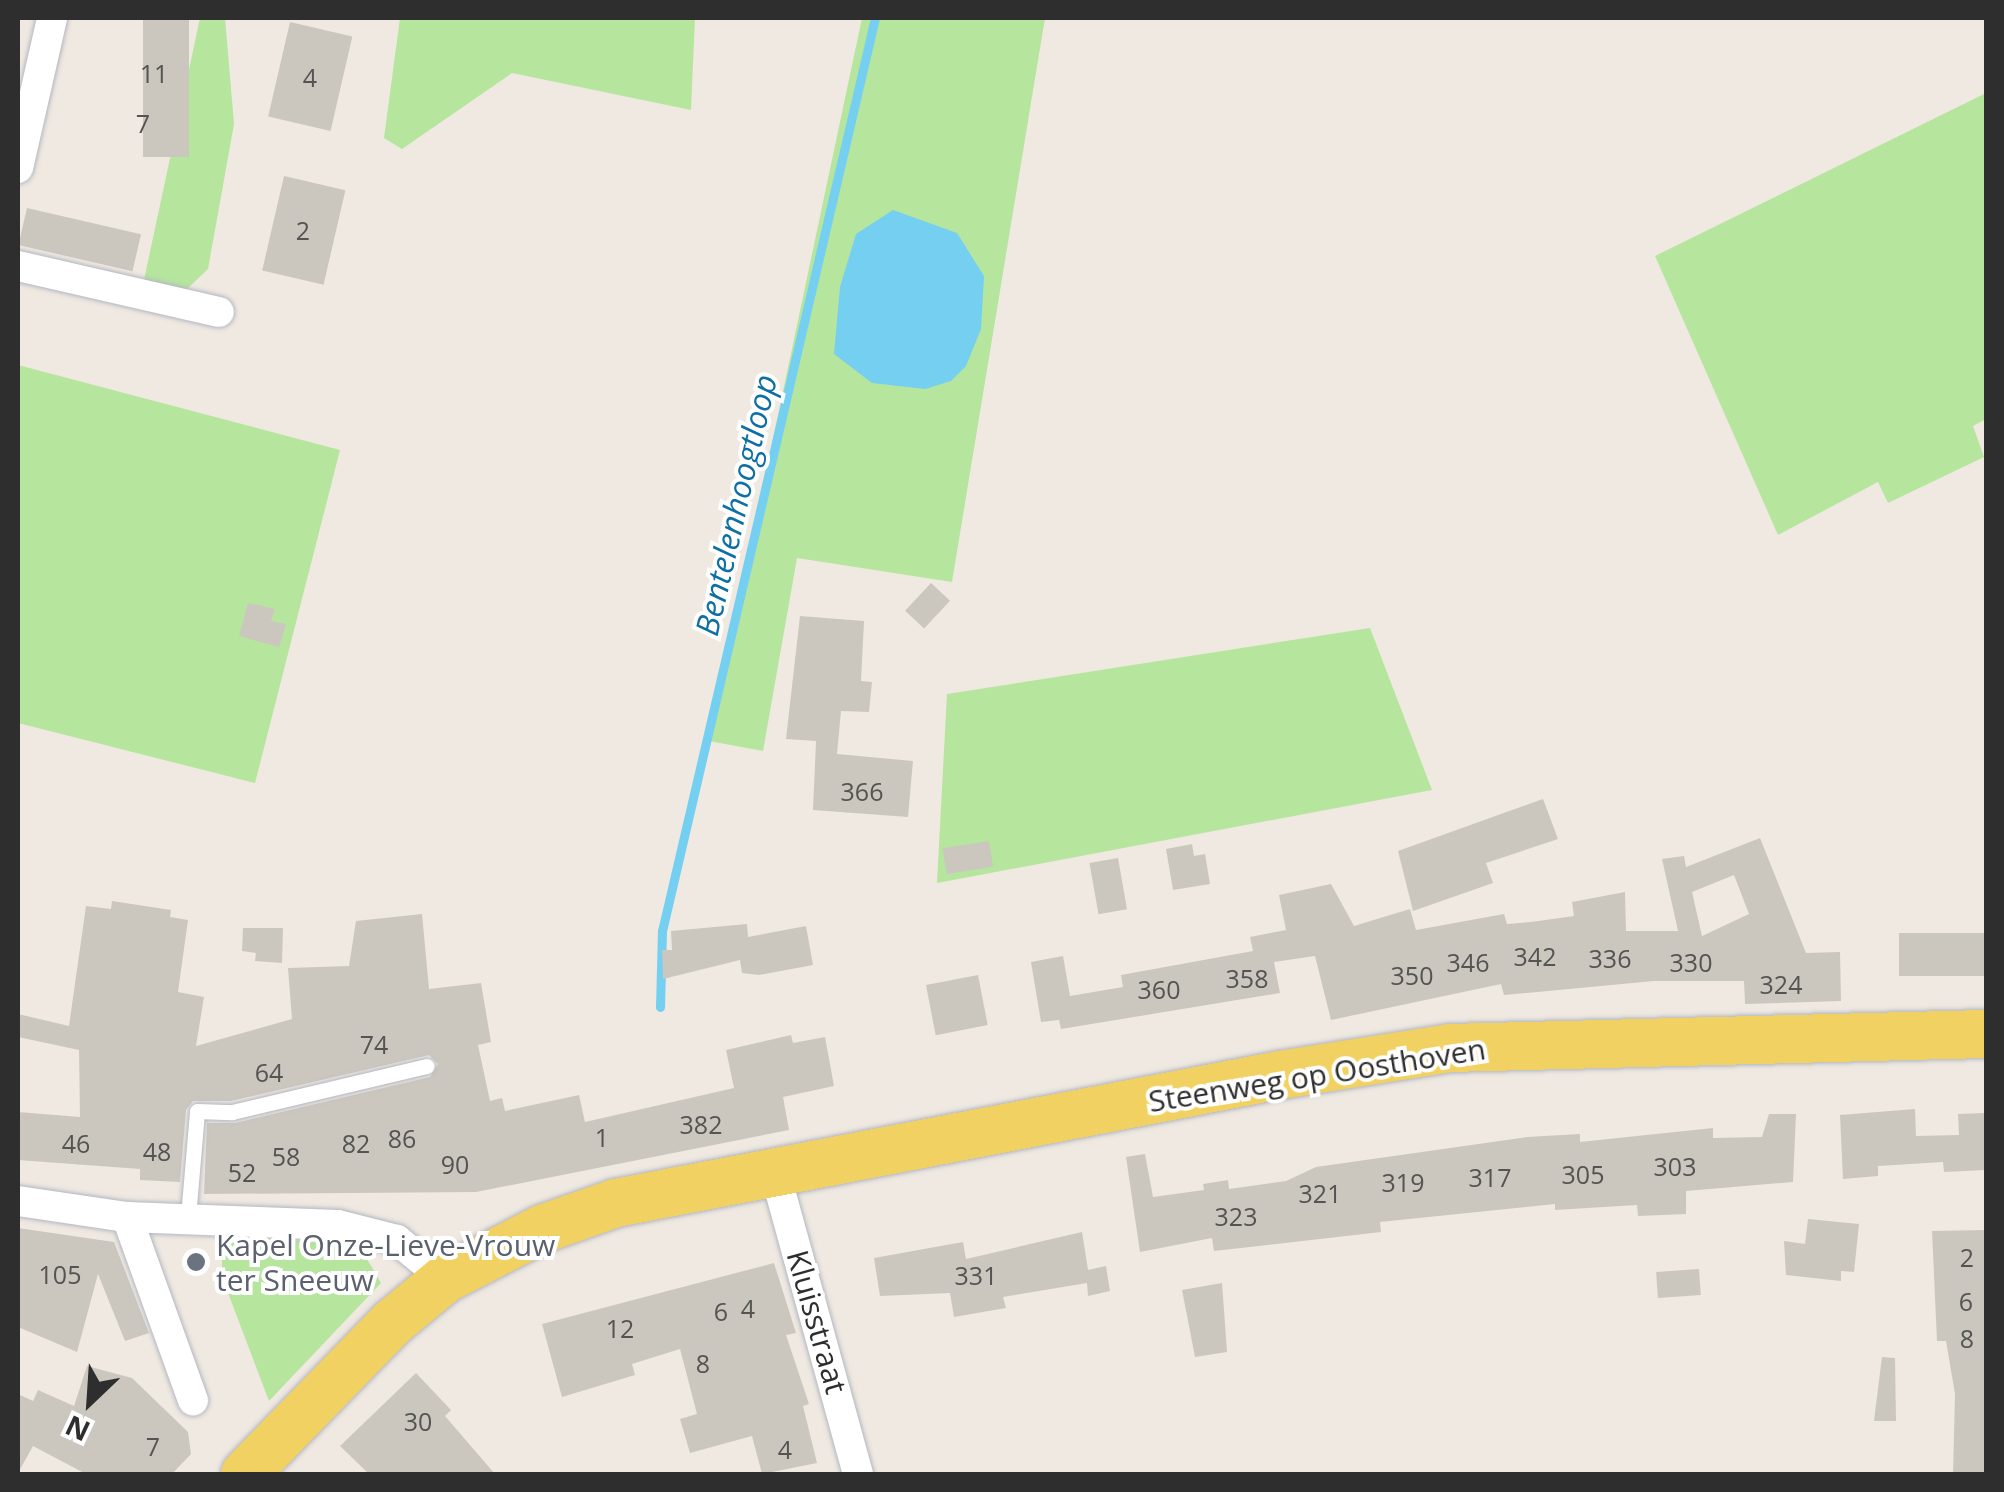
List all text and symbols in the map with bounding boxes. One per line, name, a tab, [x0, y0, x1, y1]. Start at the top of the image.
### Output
house number: 11	[140, 58, 168, 88]
house number: 4	[303, 62, 317, 92]
house number: 7	[136, 108, 150, 138]
house number: 2	[296, 215, 310, 245]
water label: Bentelenhoogtloop	[687, 371, 785, 639]
house number: 366	[841, 776, 883, 806]
house number: 342	[1514, 941, 1556, 971]
house number: 336	[1589, 943, 1631, 973]
house number: 346	[1447, 947, 1489, 977]
house number: 330	[1670, 947, 1712, 977]
house number: 350	[1391, 960, 1433, 990]
house number: 358	[1226, 963, 1268, 993]
house number: 324	[1760, 969, 1802, 999]
house number: 360	[1138, 974, 1180, 1004]
house number: 74	[360, 1029, 388, 1059]
street label: Steenweg op Oosthoven	[1146, 1031, 1488, 1119]
house number: 64	[255, 1057, 283, 1087]
house number: 382	[680, 1109, 722, 1139]
house number: 1	[595, 1122, 609, 1152]
house number: 86	[388, 1123, 416, 1153]
house number: 46	[62, 1128, 90, 1158]
house number: 82	[342, 1128, 370, 1158]
house number: 48	[143, 1136, 171, 1166]
house number: 58	[272, 1141, 300, 1171]
house number: 90	[441, 1149, 469, 1179]
house number: 303	[1654, 1151, 1696, 1181]
house number: 52	[228, 1157, 256, 1187]
house number: 305	[1562, 1159, 1604, 1189]
house number: 317	[1469, 1162, 1511, 1192]
house number: 319	[1382, 1167, 1424, 1197]
house number: 321	[1299, 1178, 1341, 1208]
house number: 323	[1215, 1201, 1257, 1231]
place label: Kapel Onze-Lieve-Vrouw ter Sneeuw	[216, 1227, 555, 1298]
house number: 2	[1960, 1242, 1974, 1272]
street label: Kluisstraat	[779, 1246, 855, 1398]
marker: Kapel Onze-Lieve-Vrouw ter Sneeuw	[185, 1251, 207, 1273]
house number: 105	[39, 1259, 81, 1289]
house number: 331	[955, 1260, 997, 1290]
house number: 6	[1959, 1286, 1973, 1316]
house number: 4	[741, 1293, 755, 1323]
house number: 6	[714, 1296, 728, 1326]
house number: 12	[606, 1313, 634, 1343]
house number: 8	[1960, 1323, 1974, 1353]
house number: 8	[696, 1348, 710, 1378]
north arrow	[40, 1352, 140, 1452]
house number: 30	[404, 1406, 432, 1436]
text: N	[59, 1407, 96, 1451]
house number: 7	[146, 1431, 160, 1461]
house number: 4	[778, 1434, 792, 1464]

